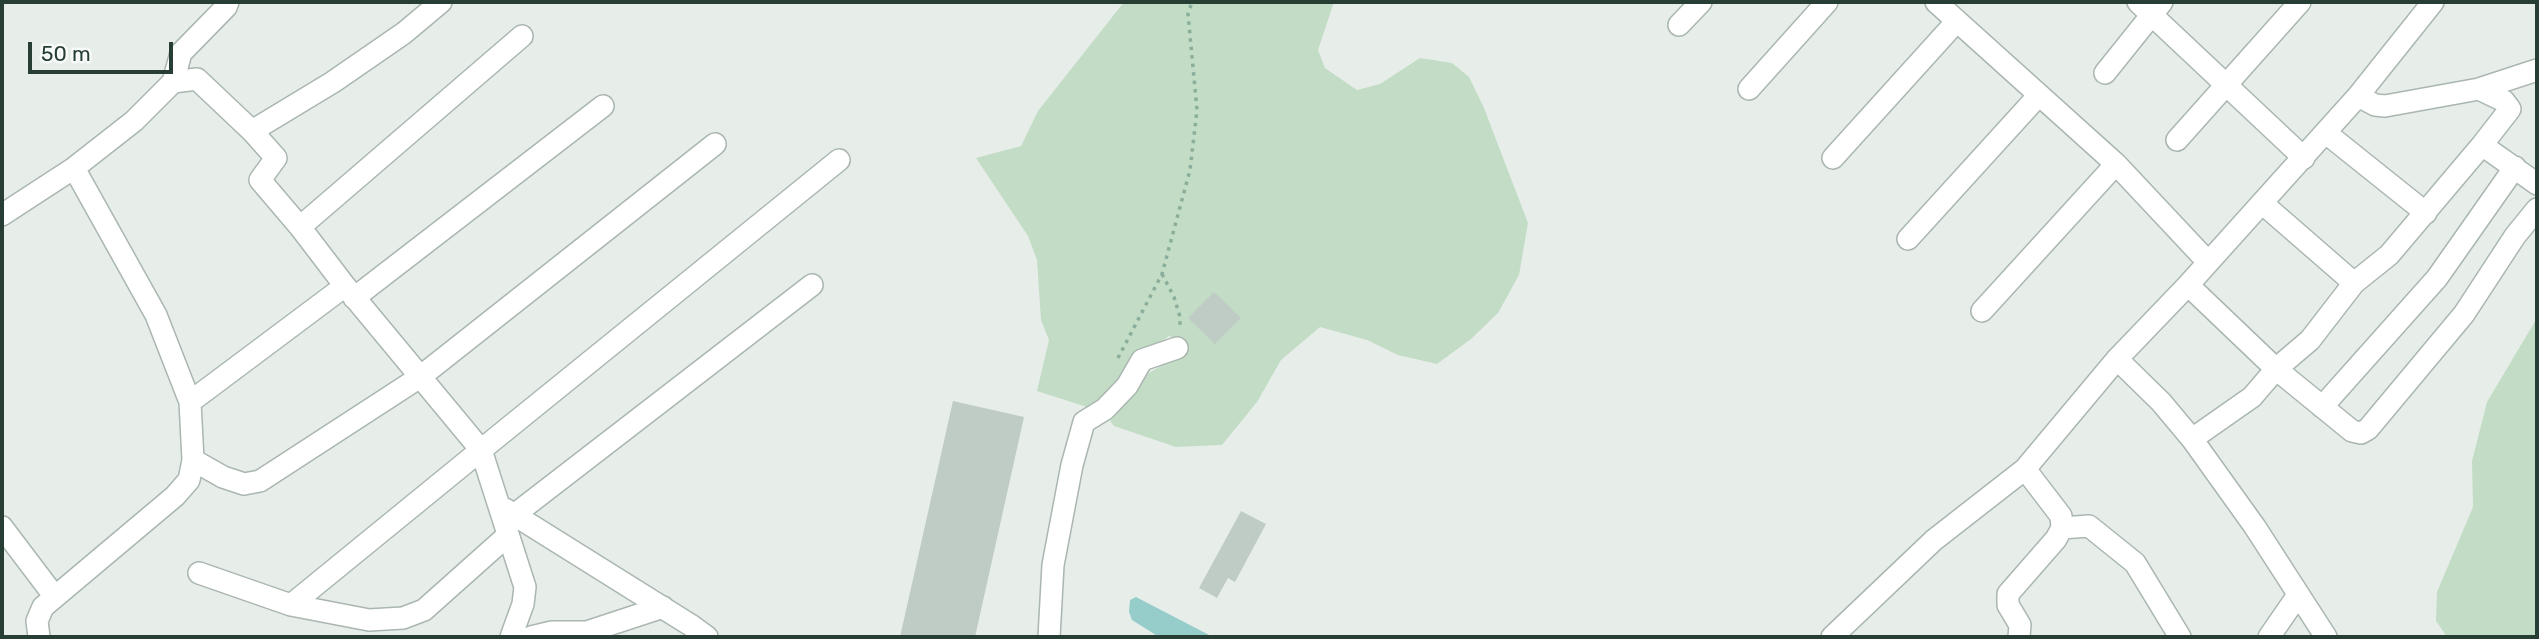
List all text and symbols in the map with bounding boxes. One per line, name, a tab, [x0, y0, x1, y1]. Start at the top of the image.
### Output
scale bar	[32, 28, 177, 72]
text: 50 m	[41, 41, 91, 66]

